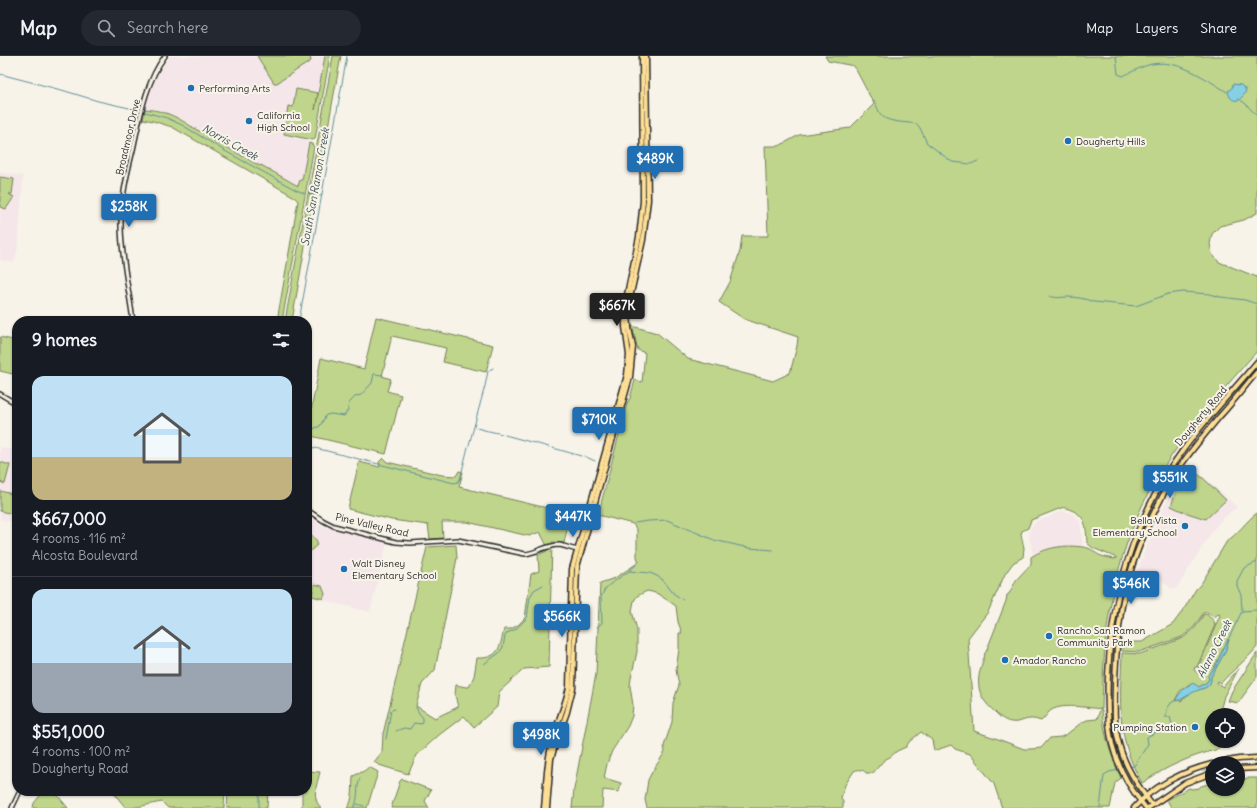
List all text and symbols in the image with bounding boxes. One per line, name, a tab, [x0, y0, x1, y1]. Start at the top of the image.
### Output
search box	[81, 10, 361, 46]
text: Map	[20, 16, 57, 40]
icon: search	[95, 17, 117, 39]
text: Search here	[127, 18, 208, 37]
text: Map	[1086, 19, 1113, 37]
text: Layers	[1135, 19, 1178, 37]
text: Share	[1200, 19, 1237, 37]
place label: Performing Arts	[199, 82, 271, 95]
marker: Performing Arts	[186, 83, 196, 93]
street label: Broadmoor Drive	[113, 98, 143, 176]
place label: California High School	[257, 109, 310, 134]
marker: California High School	[244, 116, 254, 126]
water label: Norris Creek	[200, 121, 262, 164]
water label: South San Ramon Creek	[298, 126, 333, 247]
place label: Dougherty Hills	[1076, 135, 1146, 148]
marker: Dougherty Hills	[1063, 136, 1073, 146]
pin: $489K	[627, 146, 683, 180]
text: $489K	[636, 150, 674, 167]
pin: $258K	[101, 194, 157, 228]
text: $258K	[110, 198, 148, 215]
pin: $667K	[589, 293, 645, 327]
text: $667K	[599, 297, 635, 314]
text: 9 homes	[32, 329, 97, 351]
icon: filters	[270, 329, 292, 351]
street label: Dougherty Road	[1172, 383, 1230, 449]
icon: home	[126, 402, 198, 474]
pin: $710K	[571, 407, 627, 441]
text: $710K	[581, 411, 617, 428]
pin: $551K	[1142, 465, 1198, 499]
text: $551K	[1152, 469, 1188, 486]
pin: $447K	[545, 504, 601, 538]
text: $667,000	[32, 508, 107, 530]
text: $447K	[555, 508, 591, 525]
street label: Pine Valley Road	[334, 510, 410, 540]
place label: Bella Vista Elementary School	[1093, 514, 1177, 539]
marker: Bella Vista Elementary School	[1180, 521, 1190, 531]
text: 4 rooms · 116 m²	[32, 530, 126, 547]
text: Alcosta Boulevard	[32, 547, 138, 564]
place label: Walt Disney Elementary School	[352, 557, 437, 582]
marker: Walt Disney Elementary School	[339, 564, 349, 574]
pin: $546K	[1103, 571, 1159, 605]
text: $546K	[1112, 575, 1150, 592]
pin: $566K	[534, 604, 590, 638]
text: $566K	[543, 608, 581, 625]
icon: home	[126, 615, 198, 687]
water label: Alamo Creek	[1193, 616, 1235, 680]
place label: Rancho San Ramon Community Park	[1057, 624, 1146, 649]
marker: Rancho San Ramon Community Park	[1044, 631, 1054, 641]
place label: Amador Rancho	[1013, 654, 1086, 667]
marker: Amador Rancho	[1000, 655, 1010, 665]
map controls	[1205, 708, 1245, 796]
button: locate	[1205, 708, 1245, 748]
text: $551,000	[32, 721, 105, 743]
place label: Pumping Station	[1113, 721, 1187, 734]
pin: $498K	[513, 722, 569, 756]
marker: Pumping Station	[1190, 722, 1200, 732]
text: $498K	[522, 726, 560, 743]
text: 4 rooms · 100 m²	[32, 743, 130, 760]
button: layers	[1205, 756, 1245, 796]
text: Dougherty Road	[32, 760, 128, 777]

